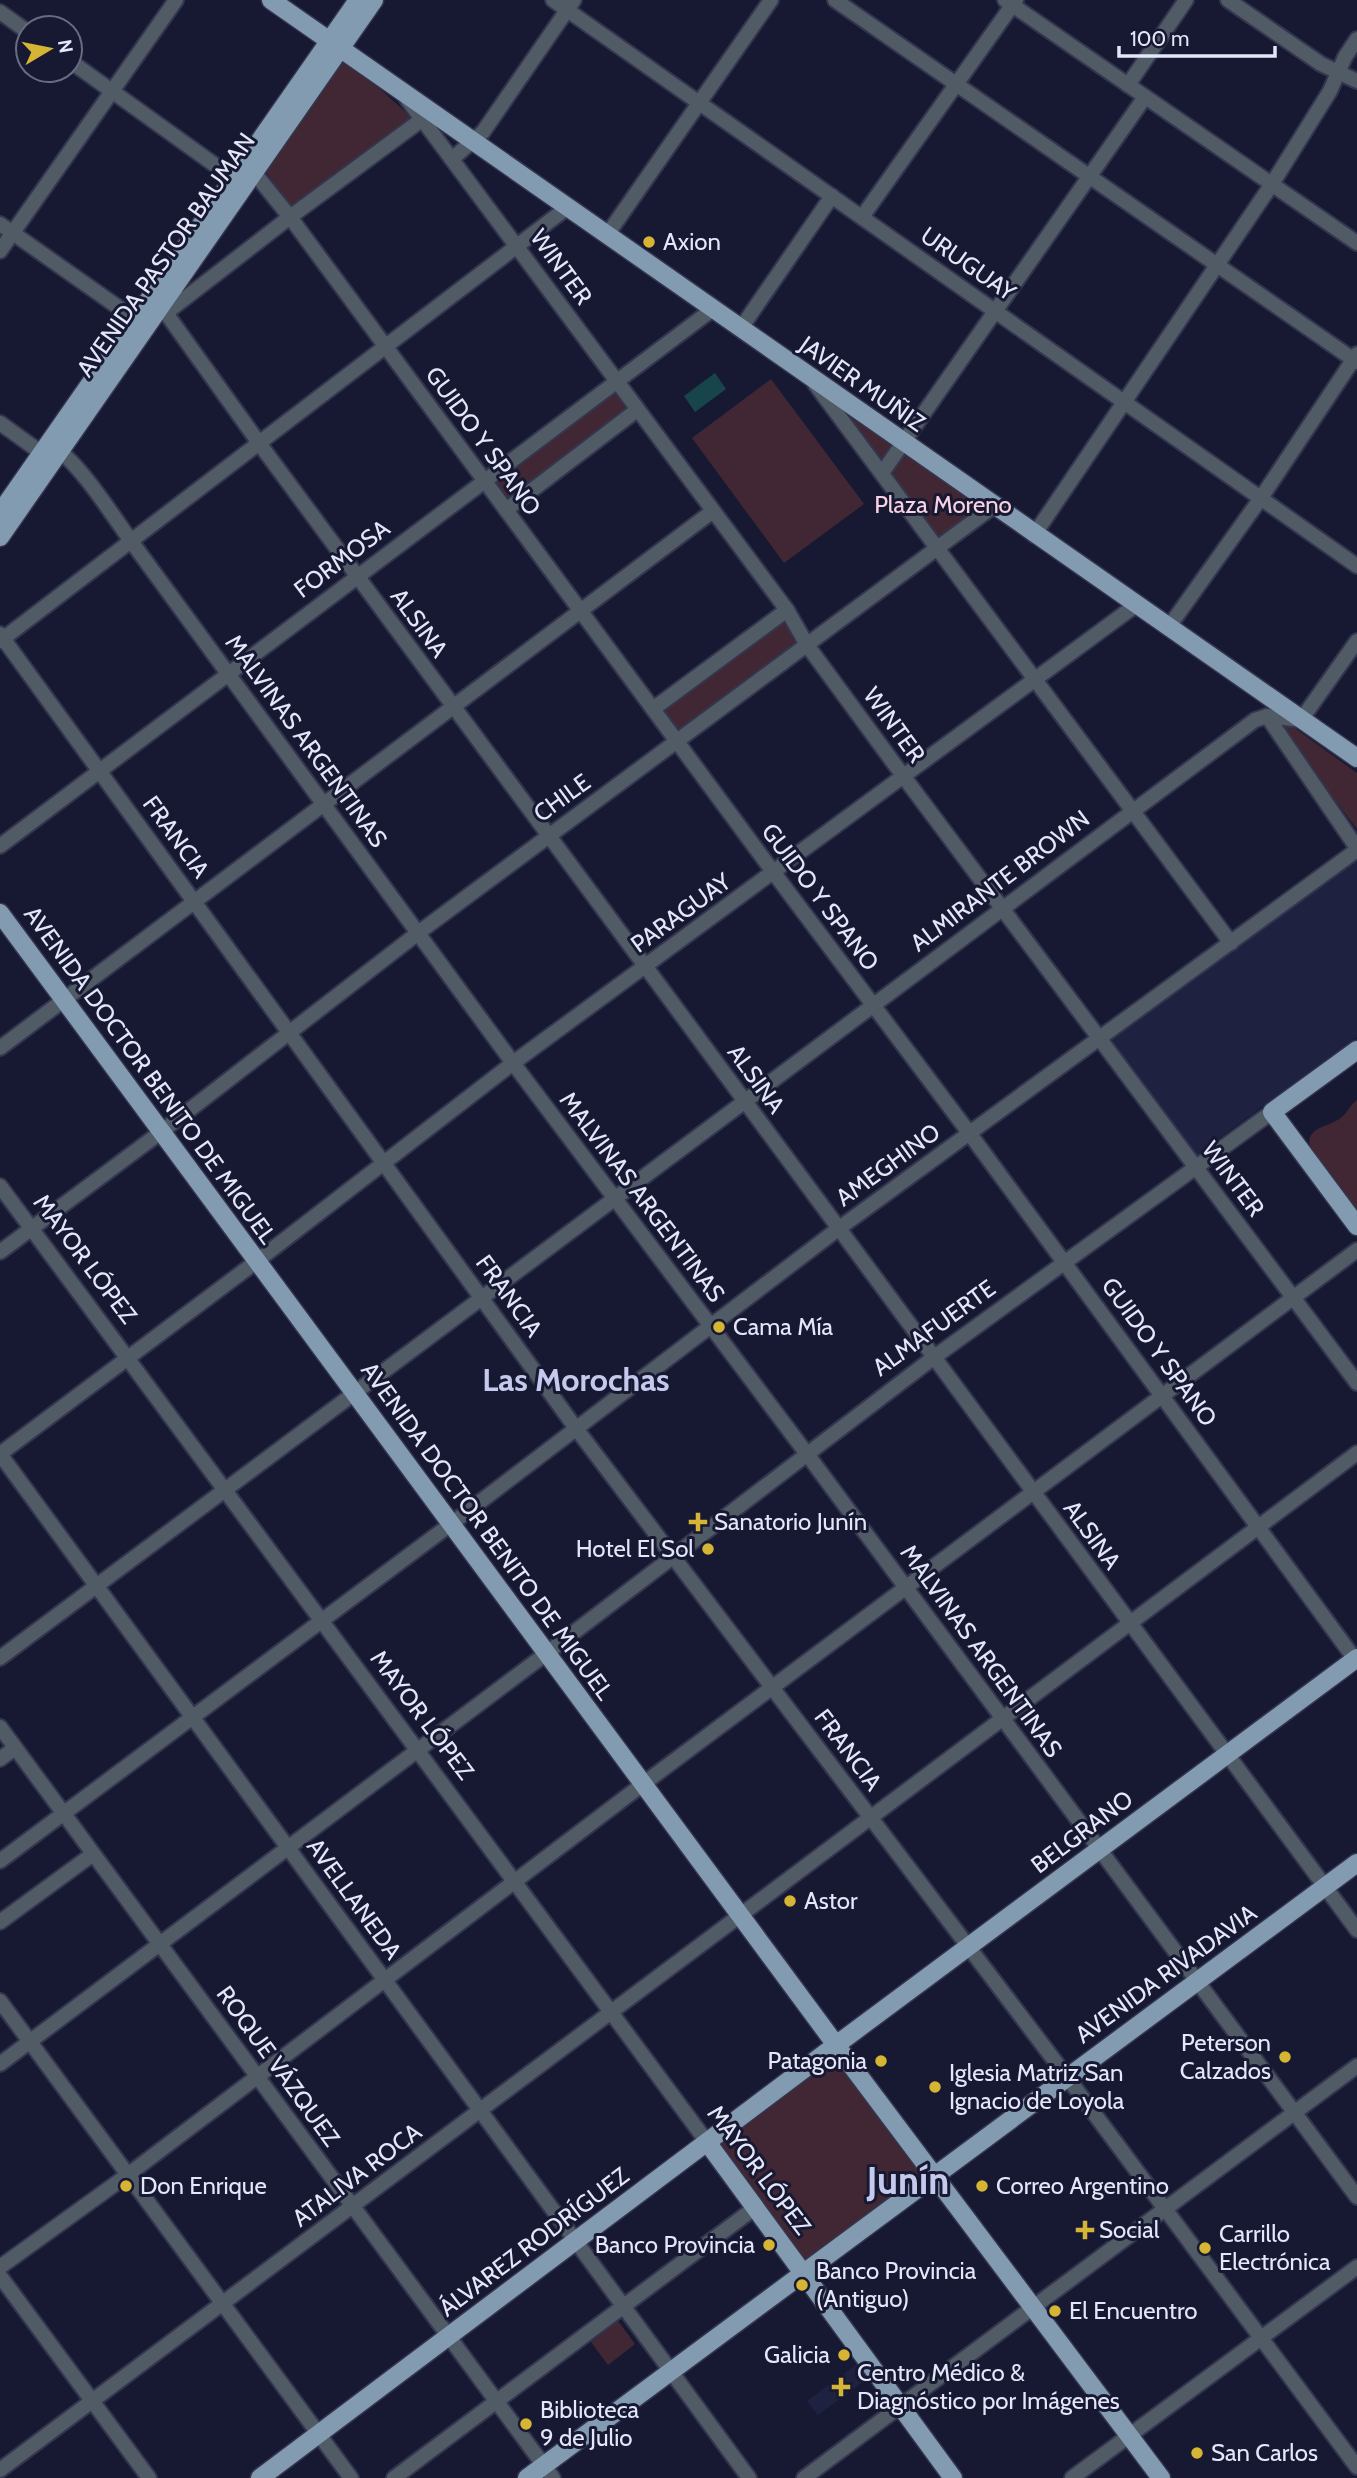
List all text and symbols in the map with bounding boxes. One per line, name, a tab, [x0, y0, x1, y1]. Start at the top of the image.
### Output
north arrow	[14, 14, 84, 84]
scale bar	[1119, 14, 1275, 58]
text: 100 m	[1130, 26, 1189, 51]
text: N	[53, 38, 78, 55]
street label: AVENIDA PASTOR BAUMAN	[70, 127, 261, 382]
street label: URUGUAY	[915, 220, 1022, 307]
street label: WINTER	[524, 223, 599, 311]
place label: Axion	[663, 227, 721, 256]
marker: Axion	[641, 234, 657, 250]
street label: JAVIER MUÑIZ	[793, 329, 931, 438]
street label: GUIDO Y SPANO	[420, 361, 547, 521]
park label: Plaza Moreno	[874, 490, 1012, 519]
street label: FORMOSA	[288, 513, 395, 604]
street label: ALSINA	[385, 582, 454, 663]
street label: MALVINAS ARGENTINAS	[219, 629, 393, 853]
street label: WINTER	[857, 681, 932, 769]
street label: CHILE	[528, 767, 596, 828]
street label: FRANCIA	[137, 790, 216, 884]
street label: ALMIRANTE BROWN	[904, 804, 1095, 957]
street label: GUIDO Y SPANO	[756, 817, 885, 976]
street label: PARAGUAY	[625, 866, 737, 959]
street label: AVENIDA DOCTOR BENITO DE MIGUEL	[18, 900, 283, 1249]
street label: ALSINA	[722, 1038, 791, 1119]
street label: MALVINAS ARGENTINAS	[554, 1086, 731, 1308]
street label: AMEGHINO	[830, 1117, 945, 1212]
street label: WINTER	[1196, 1136, 1271, 1222]
street label: MAYOR LÓPEZ	[27, 1188, 144, 1330]
street label: FRANCIA	[470, 1249, 549, 1343]
street label: GUIDO Y SPANO	[1096, 1272, 1223, 1432]
street label: ALMAFUERTE	[867, 1273, 1001, 1382]
place label: Cama Mía	[733, 1312, 834, 1341]
marker: Cama Mía	[711, 1319, 727, 1335]
street label: AVENIDA DOCTOR BENITO DE MIGUEL	[355, 1356, 620, 1705]
district label: Las Morochas	[482, 1360, 670, 1399]
street label: ALSINA	[1058, 1494, 1127, 1575]
place label: Sanatorio Junín	[714, 1507, 867, 1536]
marker: Sanatorio Junín	[688, 1512, 708, 1532]
place label: Hotel El Sol	[576, 1534, 694, 1563]
street label: MALVINAS ARGENTINAS	[894, 1539, 1068, 1763]
marker: Hotel El Sol	[700, 1541, 716, 1557]
street label: MAYOR LÓPEZ	[364, 1644, 481, 1786]
street label: FRANCIA	[808, 1703, 889, 1796]
street label: BELGRANO	[1025, 1784, 1138, 1879]
street label: AVELLANEDA	[301, 1833, 408, 1965]
place label: Astor	[804, 1886, 858, 1915]
marker: Astor	[782, 1893, 798, 1909]
street label: AVENIDA RIVADAVIA	[1069, 1898, 1262, 2049]
street label: ROQUE VÁZQUEZ	[211, 1980, 347, 2152]
place label: Peterson Calzados	[1180, 2028, 1271, 2085]
place label: Patagonia	[768, 2046, 867, 2075]
marker: Peterson Calzados	[1277, 2049, 1293, 2065]
marker: Patagonia	[873, 2053, 889, 2069]
place label: Iglesia Matriz San Ignacio de Loyola	[949, 2058, 1125, 2115]
marker: Iglesia Matriz San Ignacio de Loyola	[927, 2079, 943, 2095]
street label: MAYOR LÓPEZ	[701, 2099, 818, 2241]
street label: ATALIVA ROCA	[286, 2117, 427, 2233]
district label: Junín	[866, 2157, 949, 2204]
street label: ÁLVAREZ RODRÍGUEZ	[433, 2160, 635, 2322]
place label: Don Enrique	[140, 2171, 267, 2200]
place label: Correo Argentino	[996, 2171, 1169, 2200]
marker: Don Enrique	[118, 2178, 134, 2194]
marker: Correo Argentino	[974, 2178, 990, 2194]
place label: Social	[1099, 2215, 1160, 2244]
place label: Carrillo Electrónica	[1219, 2219, 1331, 2276]
marker: Social	[1077, 2222, 1093, 2238]
place label: Banco Provincia	[595, 2230, 755, 2259]
marker: Banco Provincia	[761, 2237, 777, 2253]
marker: Carrillo Electrónica	[1197, 2240, 1213, 2256]
place label: Banco Provincia (Antiguo)	[816, 2256, 977, 2313]
marker: Banco Provincia (Antiguo)	[794, 2277, 810, 2293]
place label: El Encuentro	[1069, 2296, 1197, 2325]
marker: El Encuentro	[1047, 2303, 1063, 2319]
place label: Galicia	[764, 2340, 830, 2369]
marker: Galicia	[836, 2347, 852, 2363]
place label: Centro Médico & Diagnóstico por Imágenes	[857, 2358, 1120, 2415]
marker: Centro Médico & Diagnóstico por Imágenes	[831, 2377, 851, 2397]
place label: Biblioteca 9 de Julio	[540, 2395, 640, 2452]
marker: Biblioteca 9 de Julio	[518, 2416, 534, 2432]
place label: San Carlos	[1211, 2438, 1318, 2467]
marker: San Carlos	[1189, 2445, 1205, 2461]

